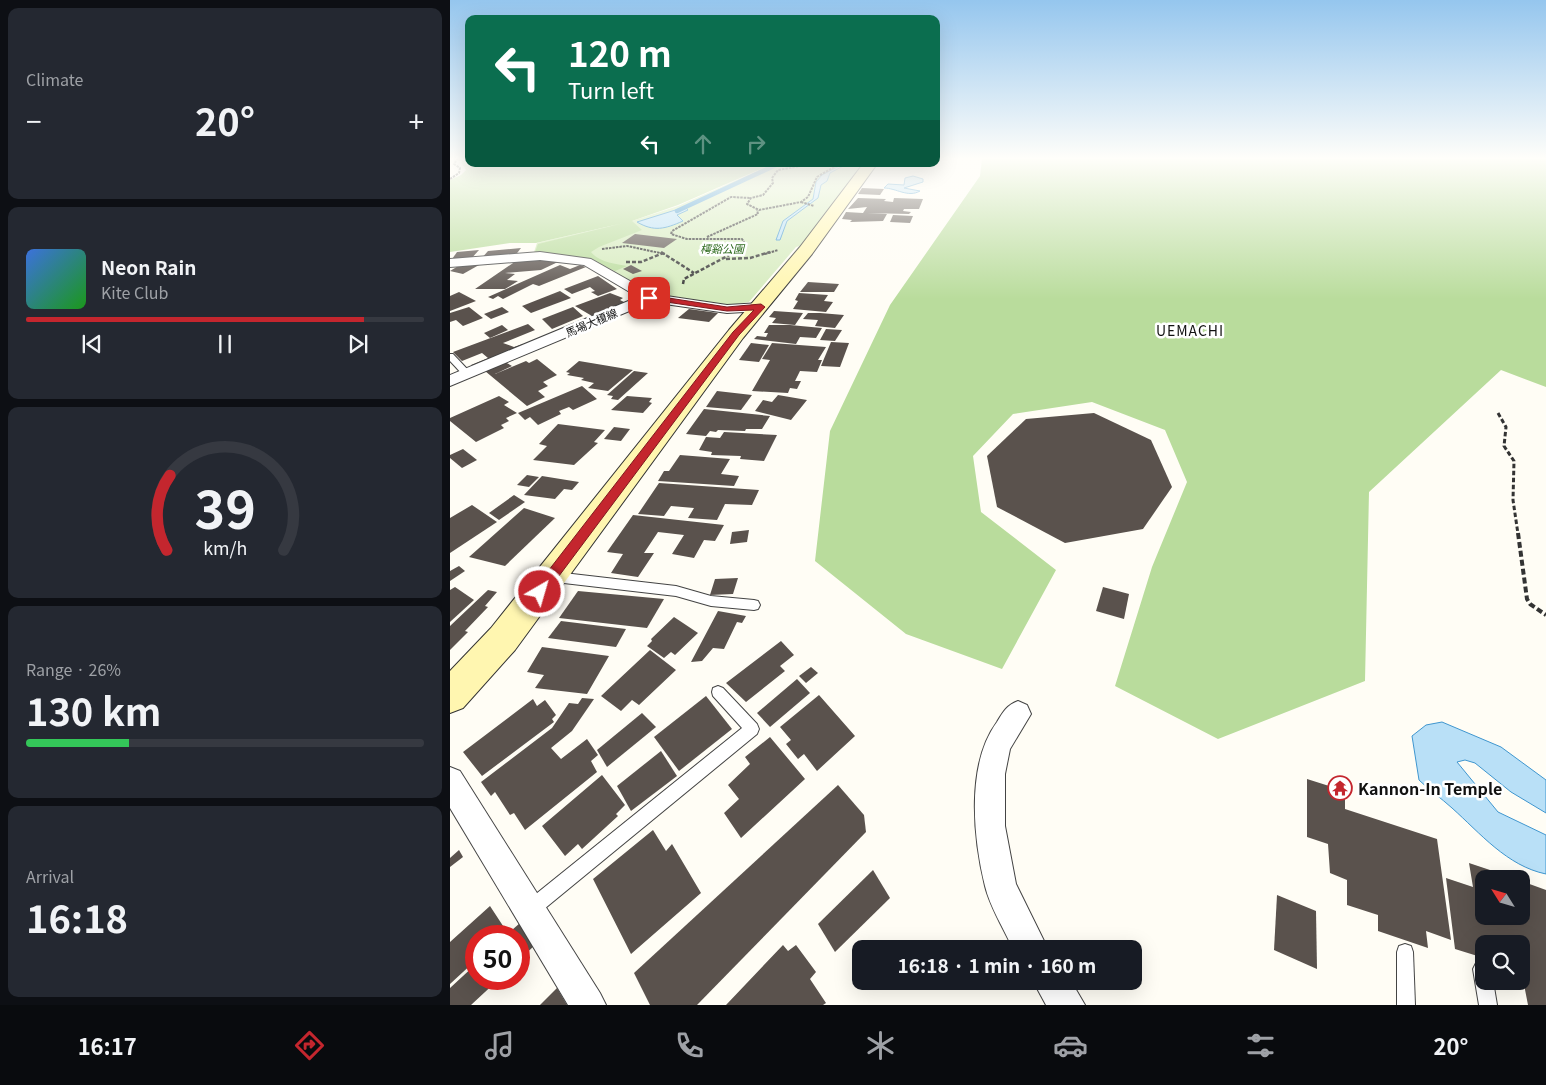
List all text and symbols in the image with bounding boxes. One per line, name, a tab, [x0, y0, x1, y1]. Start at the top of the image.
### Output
text: 120 m	[568, 26, 672, 77]
icon: left	[485, 35, 550, 100]
text: Climate	[26, 67, 83, 91]
text: Turn left	[568, 73, 654, 105]
text: 20°	[195, 92, 255, 147]
text: −	[26, 100, 42, 140]
text: +	[408, 100, 424, 140]
icon: left	[636, 130, 664, 158]
icon: ahead	[689, 130, 717, 158]
icon: right	[742, 130, 770, 158]
park label: 樗谿公園	[700, 240, 746, 256]
text: Neon Rain	[101, 253, 197, 280]
pin	[628, 277, 670, 319]
text: Kite Club	[101, 280, 168, 304]
icon: arrive	[635, 284, 663, 312]
street label: 馬場大榎線	[563, 304, 619, 340]
district label: UEMACHI	[1156, 320, 1224, 340]
icon: previous	[78, 330, 106, 358]
icon: pause	[211, 330, 239, 358]
icon: next	[344, 330, 372, 358]
text: 39	[194, 469, 256, 544]
text: km/h	[203, 534, 247, 560]
position arrow	[513, 565, 565, 617]
text: Range · 26%	[26, 657, 121, 681]
text: 130 km	[26, 682, 161, 737]
temple icon: Kannon-In Temple	[1327, 775, 1353, 801]
place label: Kannon-In Temple	[1358, 776, 1502, 800]
text: Arrival	[26, 864, 74, 888]
north arrow	[1475, 870, 1530, 925]
map controls	[1475, 870, 1530, 990]
text: 16:18	[26, 889, 128, 944]
speed limit sign: 50	[465, 925, 530, 990]
button: search	[1475, 935, 1530, 990]
text: 16:18 · 1 min · 160 m	[898, 951, 1096, 978]
icon: directions	[292, 1028, 327, 1063]
icon: music	[482, 1028, 517, 1063]
icon: phone	[672, 1028, 707, 1063]
icon: climate	[863, 1028, 898, 1063]
icon: car	[1053, 1028, 1088, 1063]
icon: filters	[1243, 1028, 1278, 1063]
text: 16:17	[78, 1029, 137, 1061]
text: 20°	[1433, 1029, 1468, 1061]

